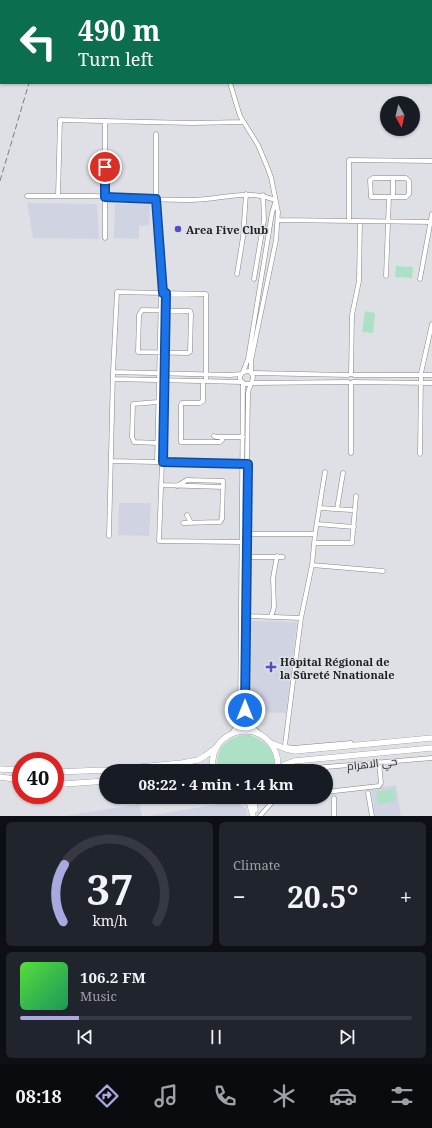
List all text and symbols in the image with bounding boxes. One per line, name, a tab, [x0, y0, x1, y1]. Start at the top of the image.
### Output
text: 490 m	[78, 11, 160, 49]
icon: left	[12, 16, 64, 68]
text: Turn left	[78, 47, 153, 71]
north arrow	[380, 96, 420, 136]
map controls	[380, 96, 420, 136]
pin	[88, 150, 122, 184]
icon: arrive	[94, 156, 116, 178]
place label: Area Five Club	[186, 222, 268, 237]
marker: Area Five Club	[173, 224, 183, 234]
place label: Hôpital Régional de la Sûreté Nnationale	[280, 654, 394, 682]
marker: Hôpital Régional de la Sûreté Nnationale	[265, 661, 277, 673]
position arrow	[224, 689, 266, 731]
speed limit sign: 40	[12, 752, 64, 804]
street label: حي الاهرام	[346, 753, 398, 775]
text: 08:22 · 4 min · 1.4 km	[139, 774, 293, 794]
text: Climate	[233, 856, 280, 874]
text: 37	[86, 861, 133, 917]
text: 20.5°	[287, 876, 359, 917]
text: −	[233, 881, 246, 911]
text: +	[400, 881, 412, 911]
text: km/h	[92, 911, 127, 930]
text: 106.2 FM	[80, 967, 146, 987]
text: Music	[80, 987, 117, 1005]
icon: previous	[74, 1026, 96, 1048]
icon: pause	[205, 1026, 227, 1048]
icon: next	[336, 1026, 358, 1048]
icon: directions	[93, 1082, 121, 1110]
icon: music	[152, 1082, 180, 1110]
icon: phone	[211, 1082, 239, 1110]
icon: climate	[270, 1082, 298, 1110]
icon: car	[329, 1082, 357, 1110]
icon: filters	[388, 1082, 416, 1110]
text: 08:18	[16, 1084, 62, 1108]

